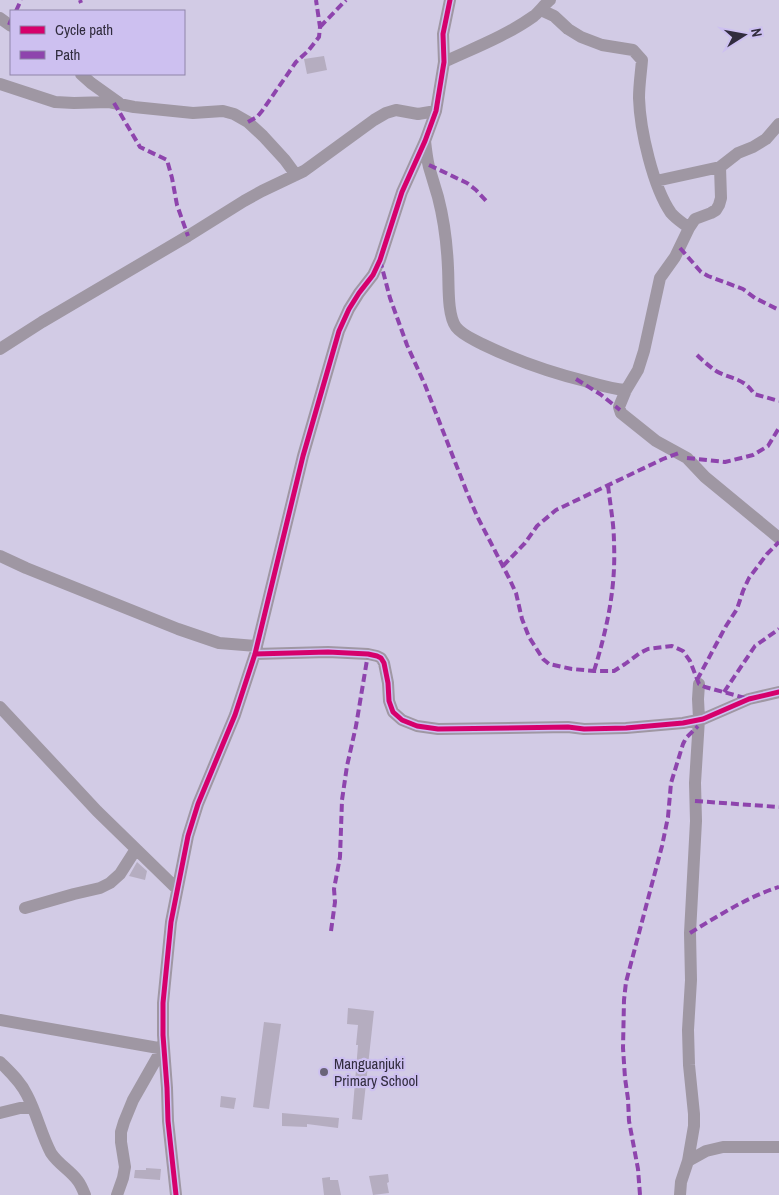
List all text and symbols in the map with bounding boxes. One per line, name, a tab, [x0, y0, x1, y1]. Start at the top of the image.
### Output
legend	[10, 10, 185, 75]
north arrow	[719, 10, 769, 60]
text: Cycle path	[55, 19, 113, 40]
text: N	[747, 27, 766, 38]
text: Path	[55, 44, 80, 65]
place label: Manguanjuki Primary School	[334, 1053, 418, 1091]
marker: Manguanjuki Primary School	[318, 1066, 330, 1078]

